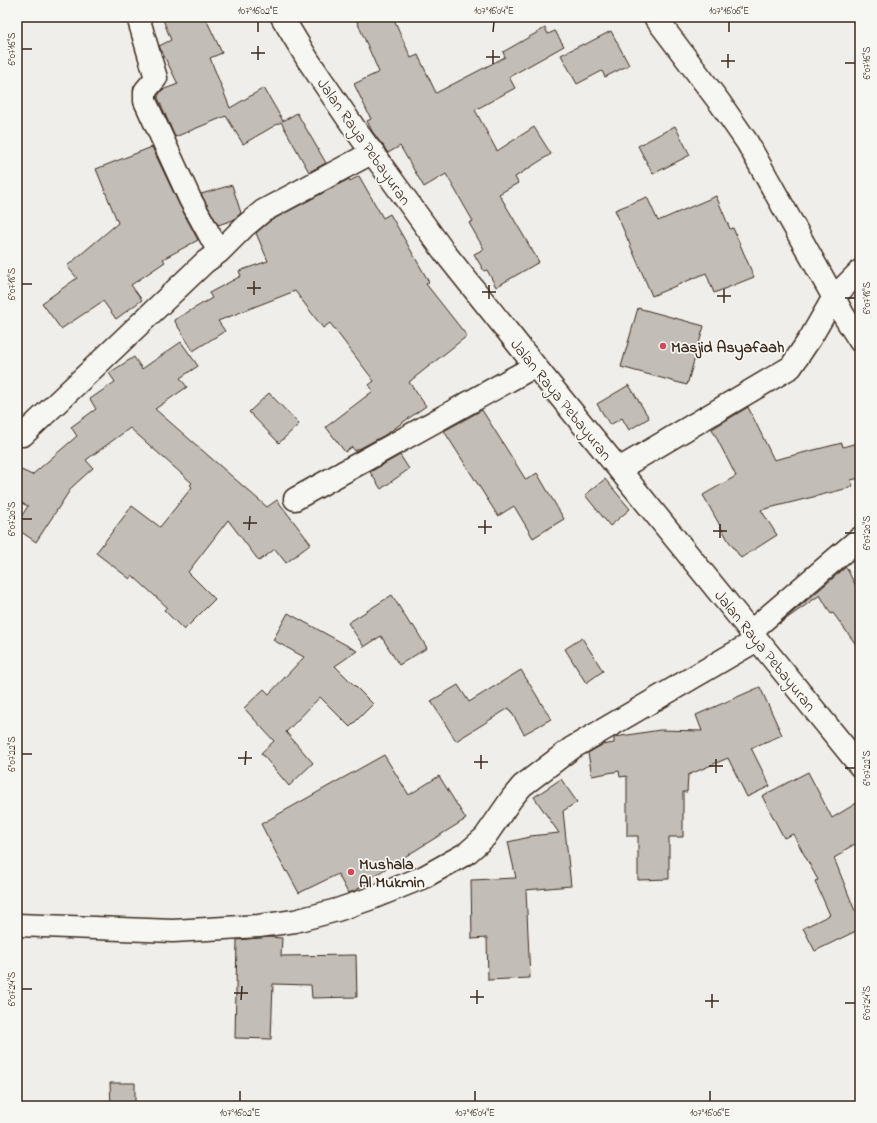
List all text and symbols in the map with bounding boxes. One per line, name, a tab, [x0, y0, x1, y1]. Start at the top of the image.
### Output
text: 107°16'02"E	[238, 4, 278, 19]
text: 107°16'04"E	[474, 4, 514, 19]
text: 107°16'06"E	[709, 4, 749, 19]
text: 6°07'16"S	[5, 32, 20, 65]
text: 6°07'16"S	[860, 46, 875, 79]
street label: Jalan Raya Pebayuran	[310, 74, 416, 211]
text: 6°07'18"S	[5, 267, 20, 300]
text: 6°07'18"S	[860, 281, 875, 314]
street label: Jalan Raya Pebayuran	[504, 334, 617, 466]
place label: Masjid Asyafaah	[671, 336, 785, 361]
marker: Masjid Asyafaah	[658, 341, 668, 351]
text: 6°07'20"S	[5, 501, 20, 536]
text: 6°07'20"S	[860, 515, 875, 550]
street label: Jalan Raya Pebayuran	[708, 585, 821, 717]
text: 6°07'22"S	[5, 736, 20, 772]
text: 6°07'22"S	[860, 750, 875, 786]
place label: Mushala Al Mukmin	[359, 853, 425, 895]
marker: Mushala Al Mukmin	[346, 867, 356, 877]
text: 6°07'24"S	[5, 971, 20, 1006]
text: 6°07'24"S	[860, 985, 875, 1020]
text: 107°16'02"E	[220, 1106, 260, 1121]
text: 107°16'04"E	[455, 1106, 495, 1121]
text: 107°16'06"E	[690, 1106, 730, 1121]

